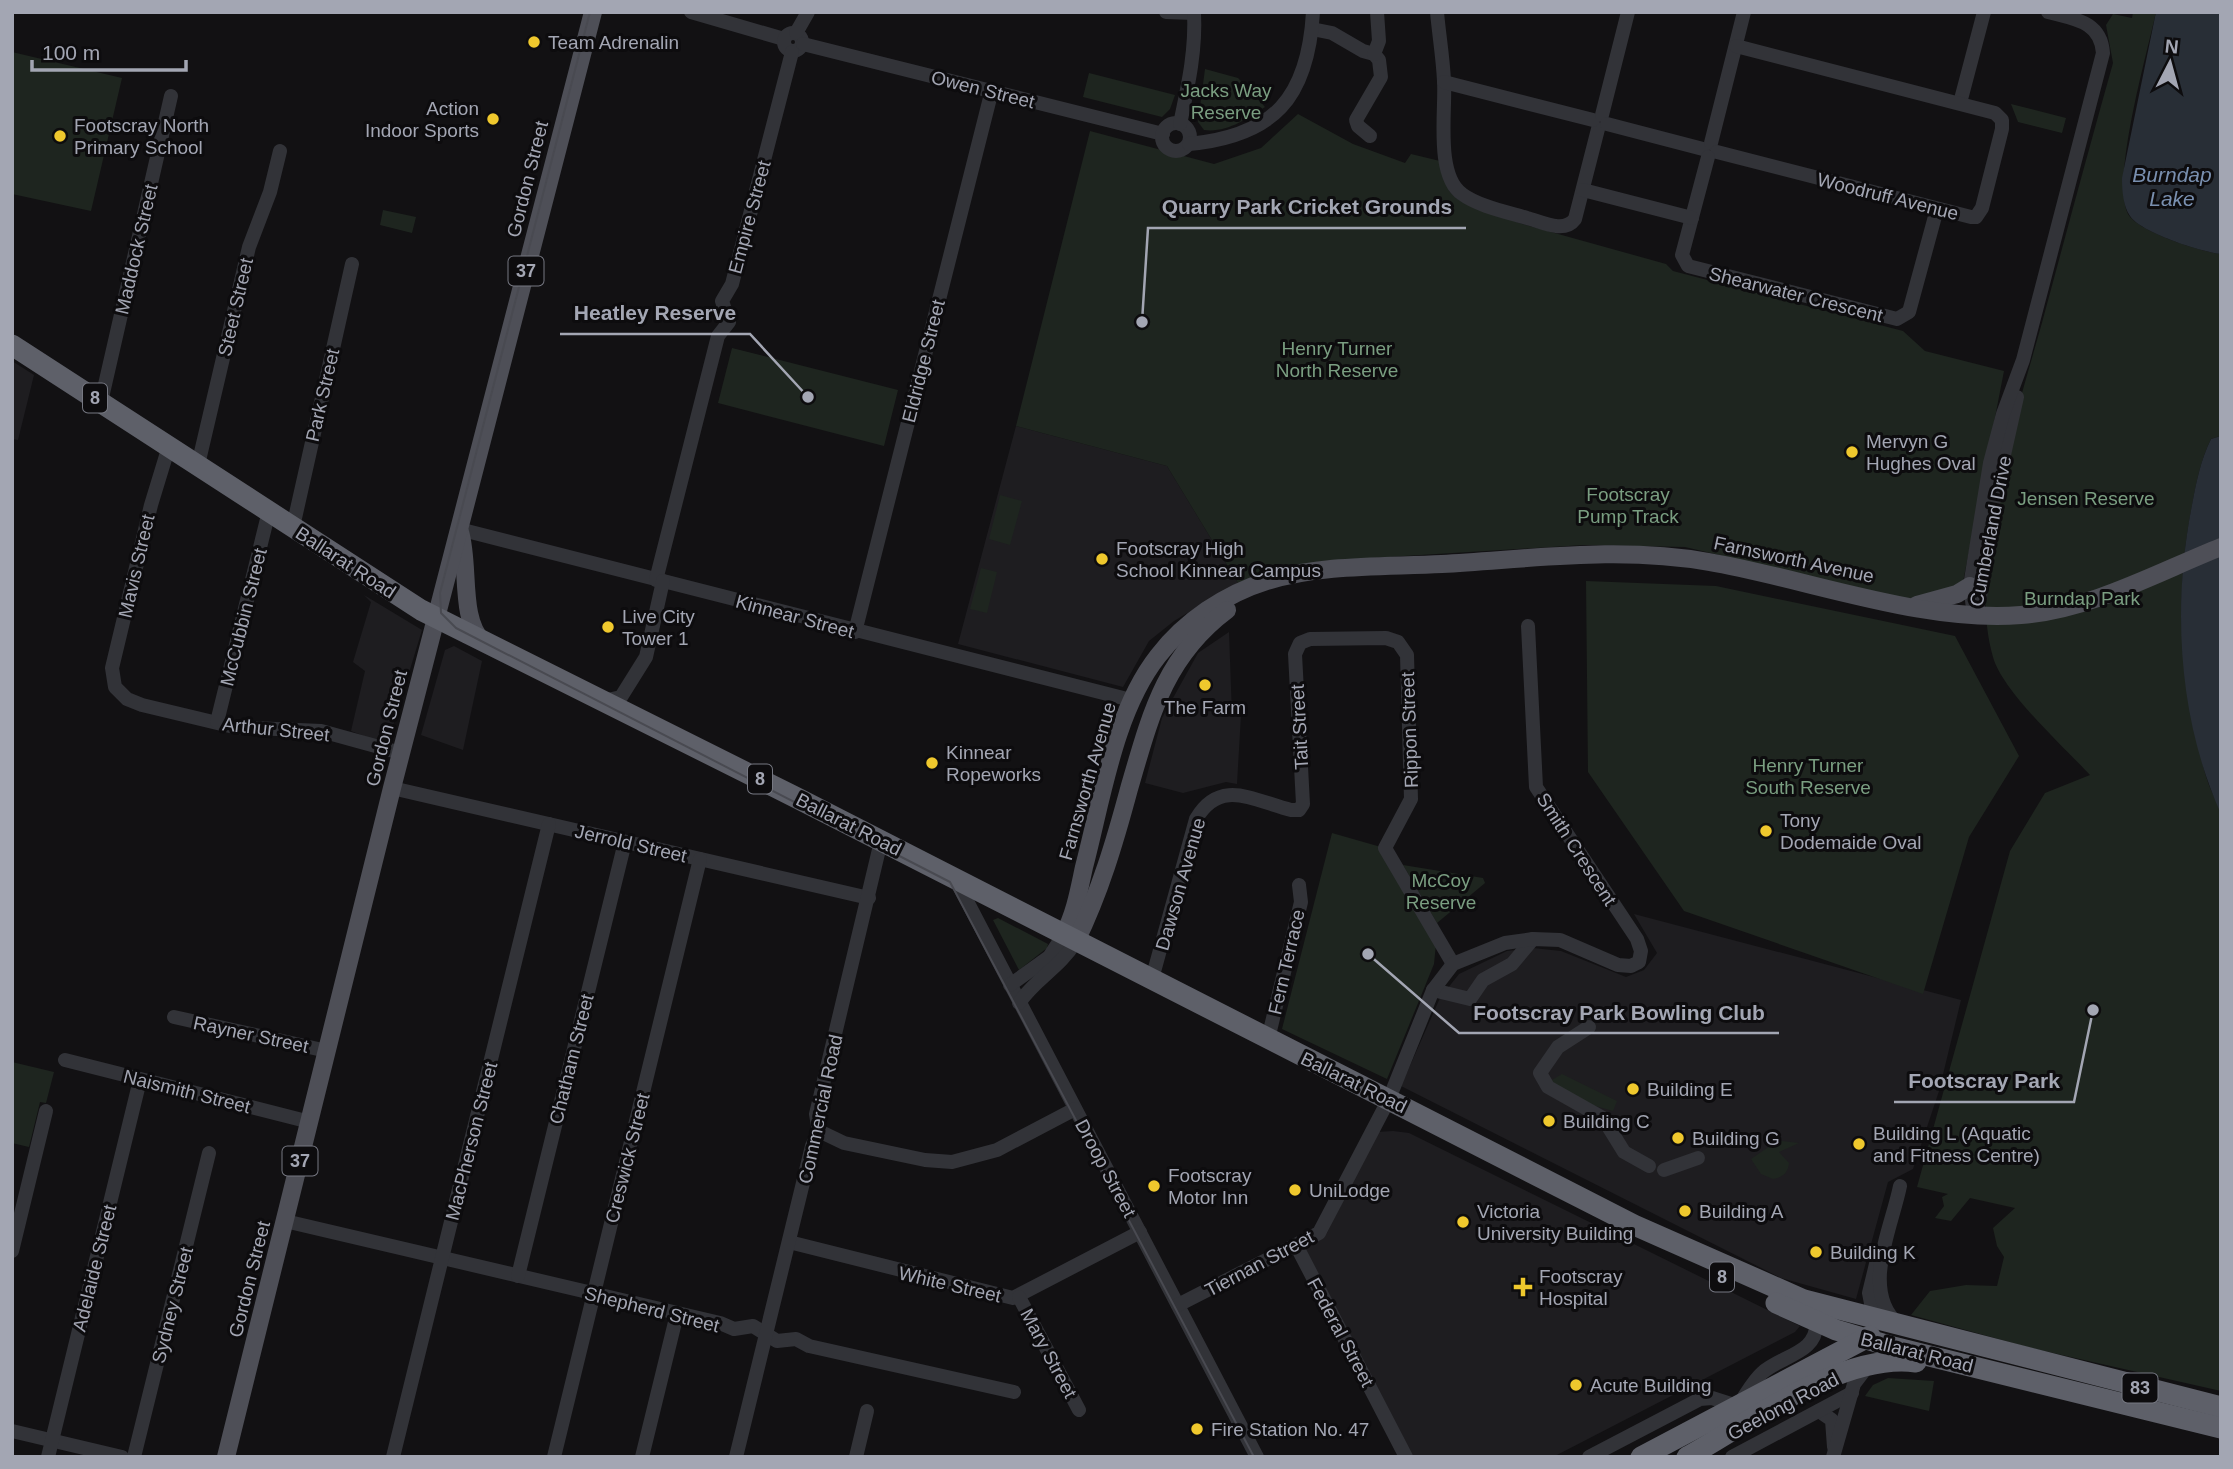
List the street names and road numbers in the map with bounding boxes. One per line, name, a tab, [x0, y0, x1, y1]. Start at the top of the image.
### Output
street label: Owen Street	[929, 67, 1037, 113]
street label: Gordon Street	[503, 118, 552, 240]
street label: Empire Street	[724, 158, 775, 276]
street label: Woodruff Avenue	[1815, 169, 1961, 224]
street label: Maddock Street	[111, 181, 162, 316]
street label: Steet Street	[214, 255, 257, 358]
road number: 37	[508, 256, 544, 286]
street label: Shearwater Crescent	[1707, 263, 1886, 326]
street label: Eldridge Street	[898, 297, 949, 425]
street label: Park Street	[302, 346, 344, 444]
road number: 8	[83, 384, 107, 412]
street label: Cumberland Drive	[1966, 454, 2015, 608]
street label: Mavis Street	[114, 512, 159, 620]
street label: Ballarat Road	[292, 522, 400, 603]
street label: Farnsworth Avenue	[1712, 532, 1876, 587]
street label: McCubbin Street	[216, 545, 271, 688]
street label: Kinnear Street	[733, 591, 857, 643]
street label: Gordon Street	[362, 667, 411, 789]
street label: Rippon Street	[1397, 671, 1422, 788]
street label: Tait Street	[1287, 683, 1312, 770]
street label: Farnsworth Avenue	[1055, 700, 1120, 863]
street label: Arthur Street	[221, 713, 331, 746]
road number: 8	[748, 764, 772, 794]
street label: Ballarat Road	[793, 789, 905, 860]
street label: Smith Crescent	[1532, 789, 1621, 910]
street label: Dawson Avenue	[1152, 815, 1209, 953]
street label: Jerrold Street	[573, 820, 690, 867]
street label: Fern Terrace	[1264, 907, 1309, 1017]
street label: Chatham Street	[545, 991, 598, 1126]
street label: Rayner Street	[191, 1012, 311, 1057]
street label: Commercial Road	[794, 1033, 847, 1186]
street label: Ballarat Road	[1297, 1048, 1410, 1117]
street label: MacPherson Street	[442, 1059, 502, 1223]
street label: Naismith Street	[121, 1066, 253, 1118]
street label: Creswick Street	[601, 1090, 654, 1225]
street label: Droop Street	[1071, 1116, 1140, 1221]
road number: 37	[282, 1146, 318, 1176]
street label: Adelaide Street	[69, 1202, 121, 1334]
street label: Gordon Street	[225, 1218, 274, 1340]
street label: Tiernan Street	[1201, 1226, 1318, 1301]
street label: Sydney Street	[148, 1244, 197, 1366]
street label: White Street	[897, 1262, 1004, 1307]
road number: 8	[1710, 1262, 1734, 1292]
street label: Federal Street	[1303, 1274, 1378, 1391]
street label: Shepherd Street	[582, 1283, 722, 1337]
street label: Mary Street	[1016, 1305, 1081, 1402]
street label: Ballarat Road	[1858, 1328, 1975, 1377]
street label: Geelong Road	[1724, 1368, 1842, 1444]
road number: 83	[2122, 1373, 2158, 1402]

